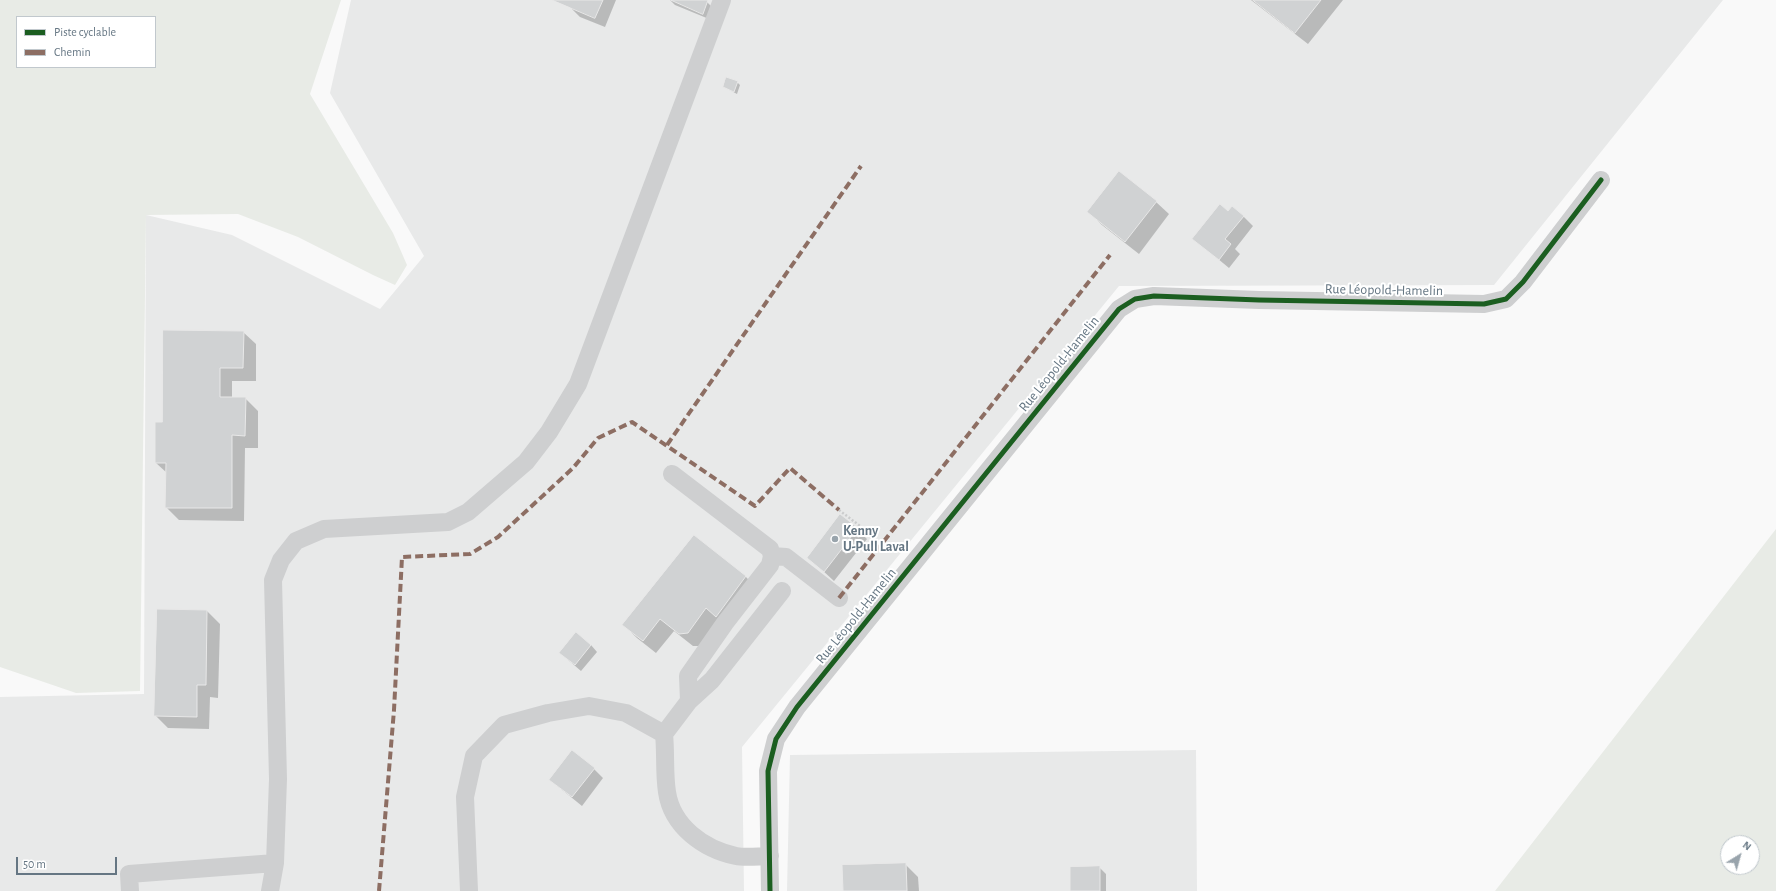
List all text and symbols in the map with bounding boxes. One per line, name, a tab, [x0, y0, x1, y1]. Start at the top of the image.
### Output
legend	[16, 16, 156, 68]
text: Piste cyclable	[54, 26, 116, 38]
text: Chemin	[54, 46, 91, 58]
street label: Rue Léopold-Hamelin	[1325, 281, 1443, 299]
street label: Rue Léopold-Hamelin	[1015, 313, 1103, 415]
place label: Kenny U-Pull Laval	[843, 523, 909, 556]
marker: Kenny U-Pull Laval	[830, 534, 840, 544]
street label: Rue Léopold-Hamelin	[812, 565, 900, 667]
north arrow	[1720, 835, 1760, 875]
text: N	[1741, 839, 1753, 853]
scale bar	[18, 849, 119, 875]
text: 50 m	[23, 858, 46, 870]

